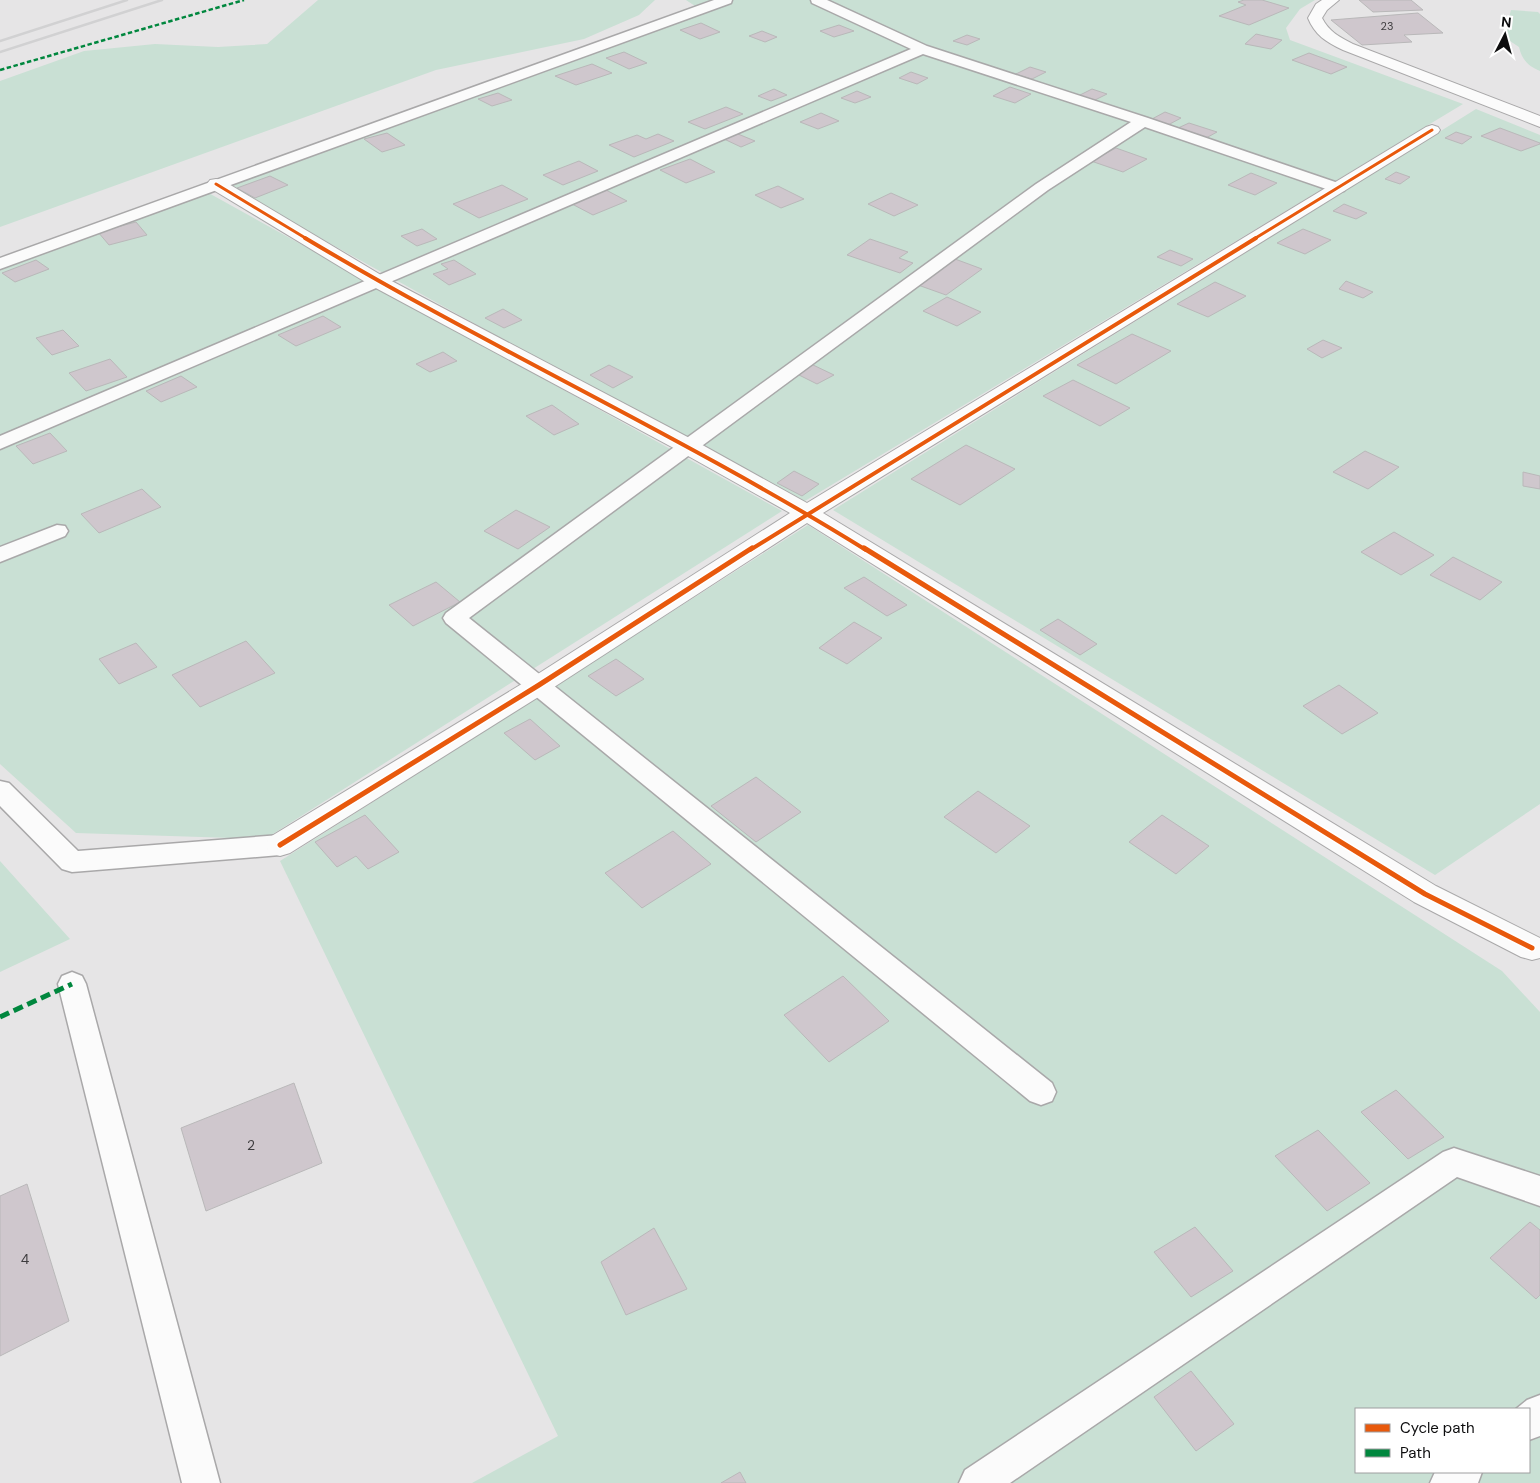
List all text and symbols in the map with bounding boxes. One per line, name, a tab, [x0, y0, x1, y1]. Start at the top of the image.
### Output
north arrow	[1480, 10, 1530, 60]
text: N	[1500, 13, 1512, 32]
house number: 23	[1381, 19, 1393, 33]
house number: 2	[247, 1136, 255, 1154]
house number: 4	[21, 1250, 30, 1268]
legend	[1355, 1408, 1530, 1473]
text: Cycle path	[1400, 1418, 1475, 1438]
text: Path	[1400, 1443, 1431, 1463]

